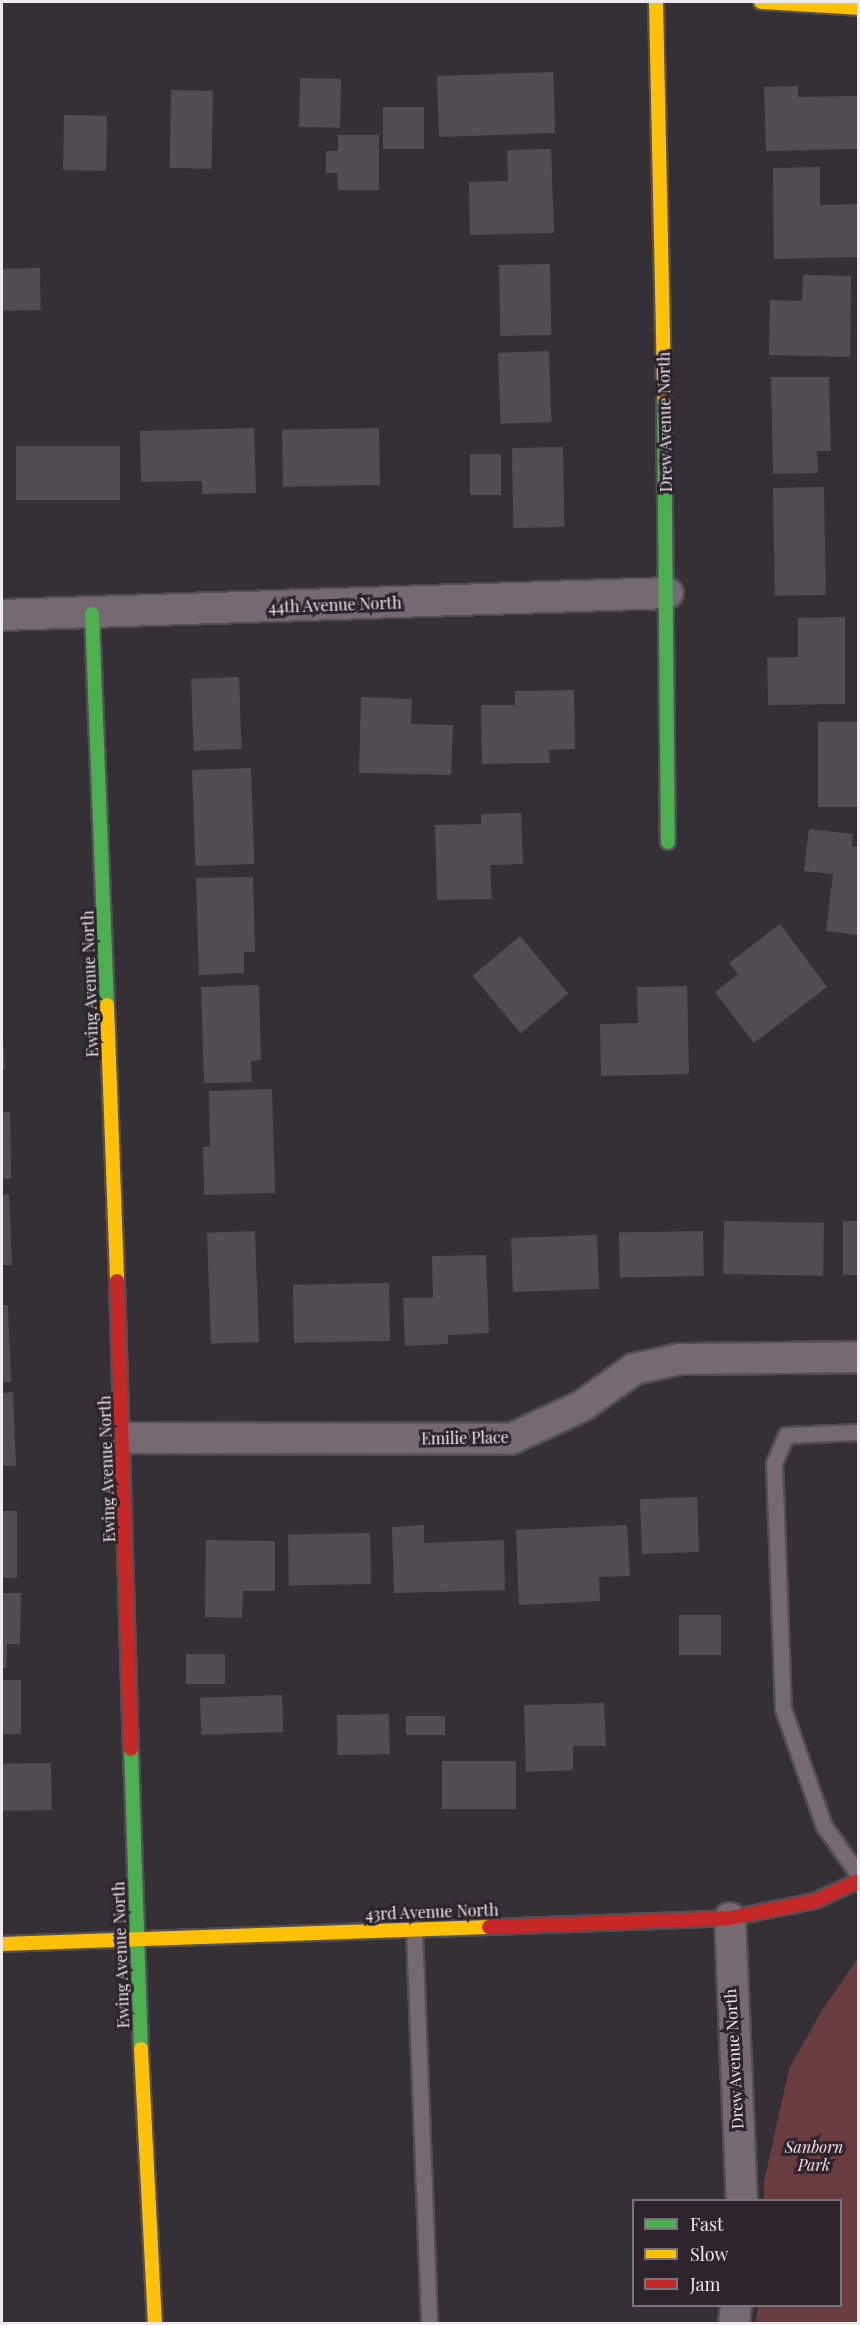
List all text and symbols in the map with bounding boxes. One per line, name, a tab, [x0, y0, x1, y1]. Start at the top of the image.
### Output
street label: Drew Avenue North	[654, 351, 676, 493]
street label: 44th Avenue North	[268, 593, 402, 617]
street label: Ewing Avenue North	[78, 910, 102, 1058]
street label: Ewing Avenue North	[95, 1395, 119, 1543]
street label: Emilie Place	[421, 1428, 509, 1448]
street label: Ewing Avenue North	[109, 1881, 133, 2029]
street label: 43rd Avenue North	[365, 1900, 499, 1924]
street label: Drew Avenue North	[721, 1988, 747, 2130]
park label: Sanborn Park	[785, 2137, 843, 2175]
legend	[632, 2199, 842, 2307]
text: Fast	[690, 2212, 723, 2236]
text: Slow	[690, 2242, 728, 2266]
text: Jam	[690, 2272, 720, 2296]

